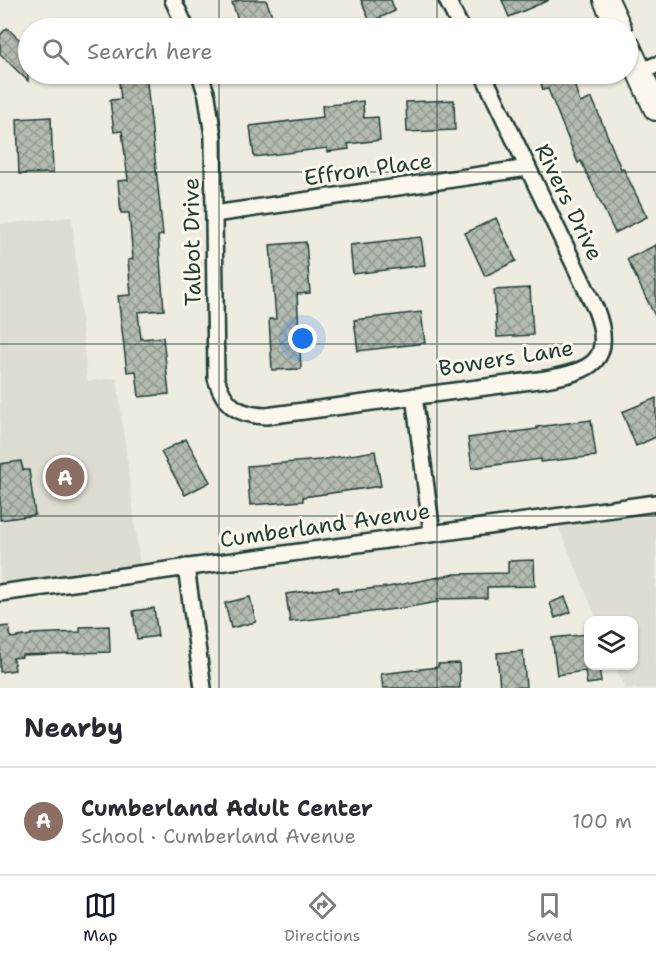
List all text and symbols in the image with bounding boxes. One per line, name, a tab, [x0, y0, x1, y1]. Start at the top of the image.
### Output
search box	[18, 18, 638, 84]
icon: search	[39, 35, 72, 68]
text: Search here	[87, 37, 213, 66]
street label: Rivers Drive	[528, 139, 610, 265]
street label: Effron Place	[302, 146, 434, 192]
street label: Talbot Drive	[176, 177, 208, 307]
your location	[288, 324, 317, 353]
street label: Bowers Lane	[437, 333, 575, 383]
pin: A	[46, 454, 84, 500]
street label: Cumberland Avenue	[218, 496, 432, 554]
map controls	[584, 616, 638, 670]
button: layers	[584, 616, 638, 670]
text: Nearby	[24, 710, 123, 745]
text: Cumberland Adult Center	[81, 794, 373, 823]
text: A	[36, 808, 51, 834]
text: 100 m	[572, 808, 632, 834]
text: School · Cumberland Avenue	[81, 823, 356, 849]
tab: Map	[83, 889, 118, 946]
tab: Directions	[284, 889, 361, 946]
tab: Saved	[527, 889, 573, 946]

